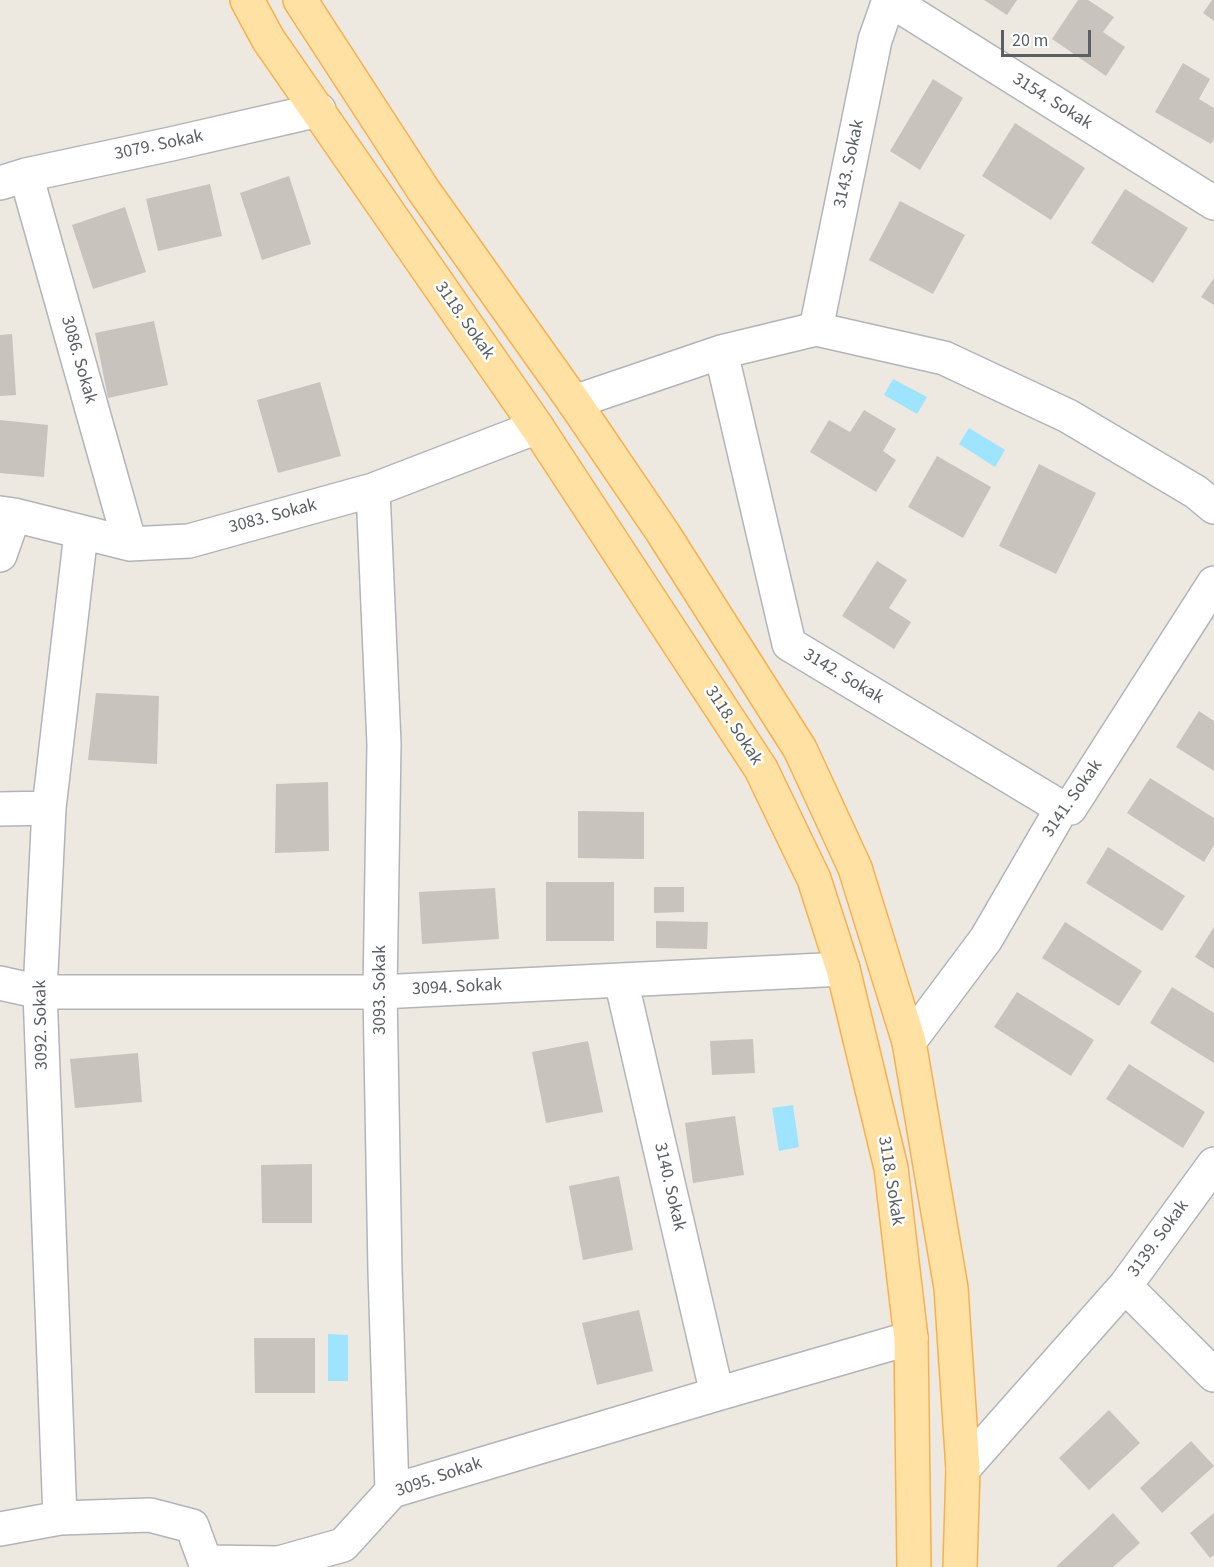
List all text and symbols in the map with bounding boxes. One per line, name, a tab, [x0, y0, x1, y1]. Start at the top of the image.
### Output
scale bar	[1004, 18, 1094, 56]
text: 20 m	[1012, 28, 1048, 53]
street label: 3154. Sokak	[1008, 69, 1096, 135]
street label: 3143. Sokak	[830, 118, 870, 210]
street label: 3079. Sokak	[113, 126, 205, 166]
street label: 3118. Sokak	[429, 278, 499, 364]
street label: 3086. Sokak	[55, 314, 101, 406]
street label: 3083. Sokak	[227, 495, 319, 539]
street label: 3142. Sokak	[799, 645, 887, 709]
street label: 3118. Sokak	[699, 682, 767, 770]
street label: 3141. Sokak	[1038, 756, 1108, 842]
street label: 3093. Sokak	[370, 945, 392, 1035]
street label: 3094. Sokak	[412, 975, 502, 1001]
street label: 3092. Sokak	[30, 980, 54, 1070]
street label: 3118. Sokak	[872, 1135, 908, 1227]
street label: 3140. Sokak	[648, 1141, 690, 1233]
street label: 3139. Sokak	[1124, 1196, 1194, 1282]
street label: 3095. Sokak	[393, 1453, 485, 1503]

